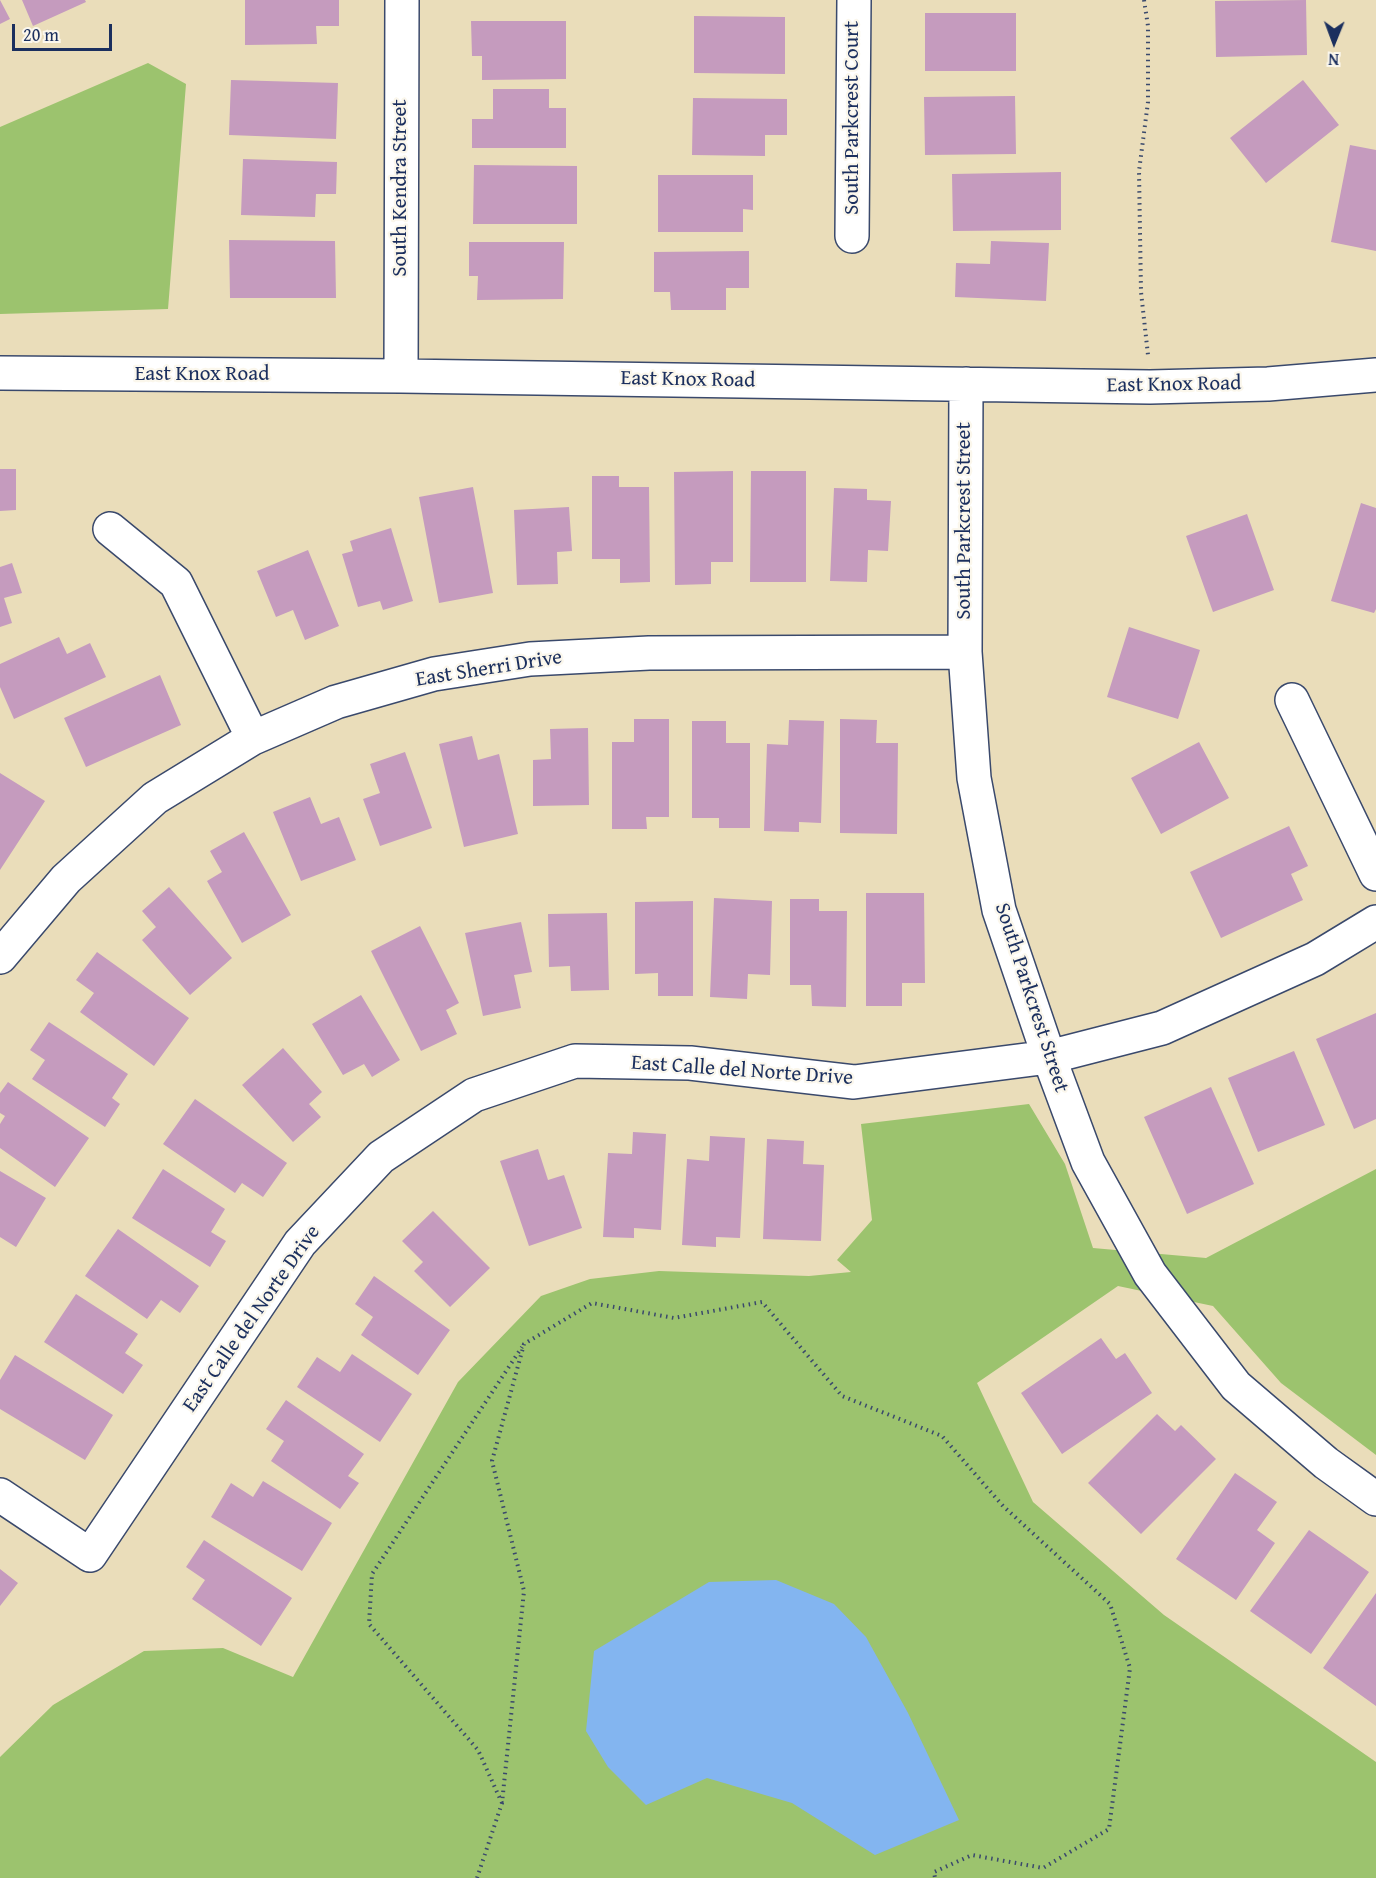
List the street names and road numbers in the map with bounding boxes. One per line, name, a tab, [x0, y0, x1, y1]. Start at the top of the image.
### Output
street label: South Parkcrest Court	[840, 21, 866, 215]
street label: South Kendra Street	[388, 99, 414, 277]
street label: East Knox Road	[135, 362, 269, 388]
street label: East Knox Road	[620, 366, 756, 394]
street label: East Knox Road	[1106, 371, 1242, 399]
street label: South Parkcrest Street	[952, 422, 978, 620]
street label: East Sherri Drive	[414, 645, 564, 693]
street label: South Parkcrest Street	[988, 900, 1074, 1096]
street label: East Calle del Norte Drive	[630, 1051, 854, 1091]
street label: East Calle del Norte Drive	[178, 1221, 326, 1417]

